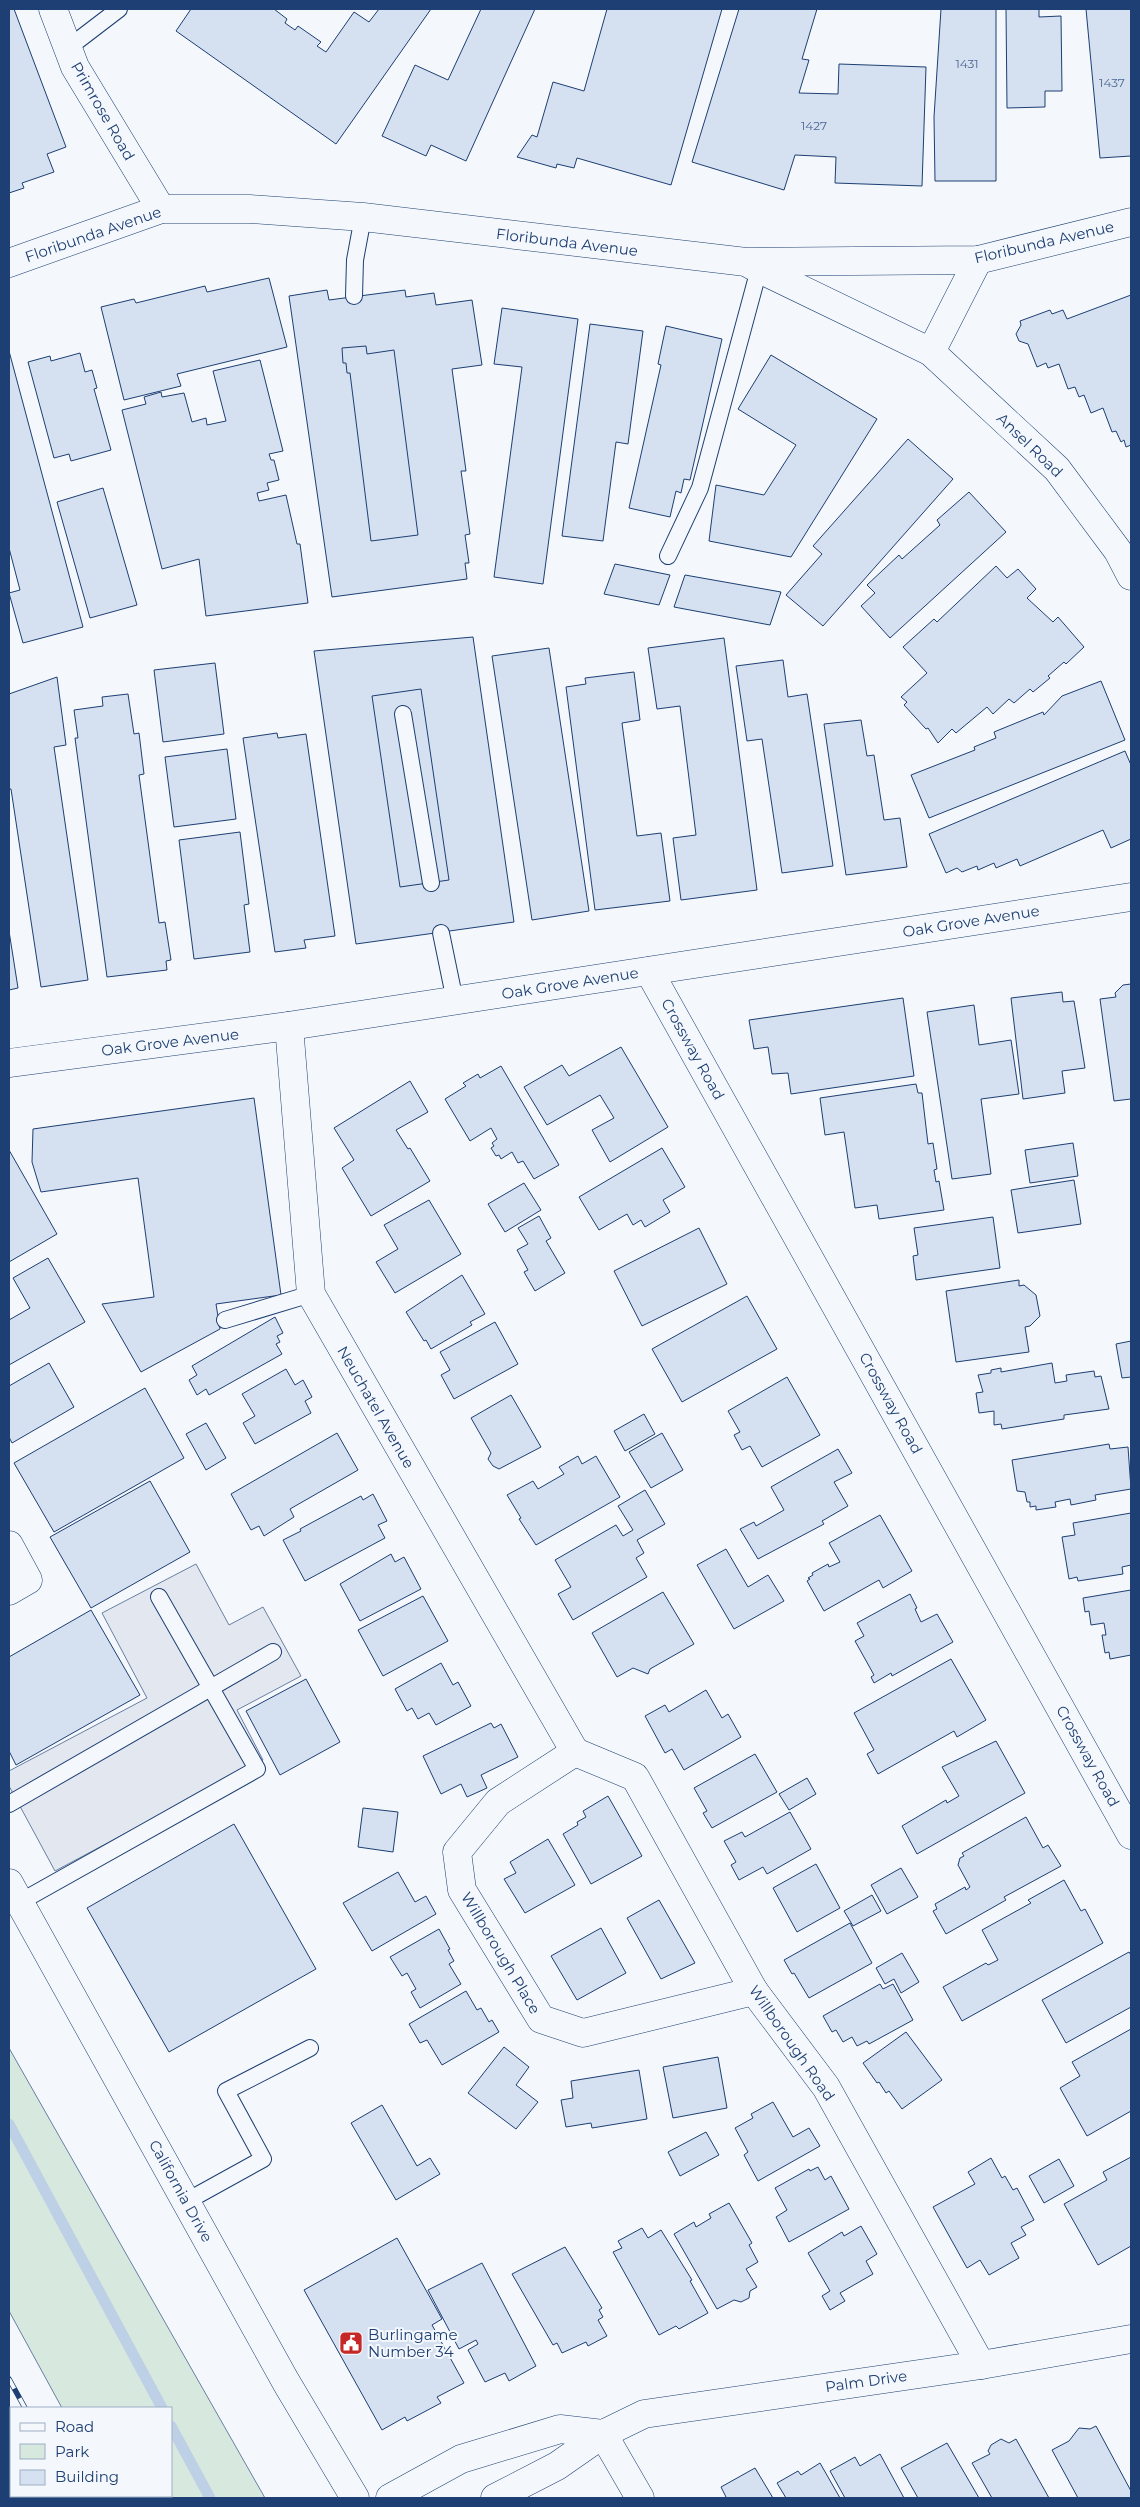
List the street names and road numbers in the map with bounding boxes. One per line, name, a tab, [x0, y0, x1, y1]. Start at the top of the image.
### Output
street label: Primrose Road	[67, 58, 139, 164]
street label: Floribunda Avenue	[22, 202, 164, 266]
street label: Floribunda Avenue	[972, 217, 1116, 267]
street label: Floribunda Avenue	[495, 224, 639, 260]
street label: Ansel Road	[993, 409, 1067, 481]
street label: Oak Grove Avenue	[901, 901, 1041, 941]
street label: Oak Grove Avenue	[500, 963, 640, 1003]
street label: Crossway Road	[657, 995, 729, 1103]
street label: Oak Grove Avenue	[100, 1024, 240, 1060]
street label: Neuchatel Avenue	[333, 1342, 419, 1472]
street label: Crossway Road	[855, 1349, 927, 1457]
street label: Crossway Road	[1052, 1702, 1124, 1810]
street label: Willborough Place	[457, 1889, 545, 2017]
street label: Willborough Road	[745, 1981, 839, 2105]
street label: California Drive	[145, 2137, 217, 2245]
street label: Palm Drive	[824, 2366, 908, 2396]

